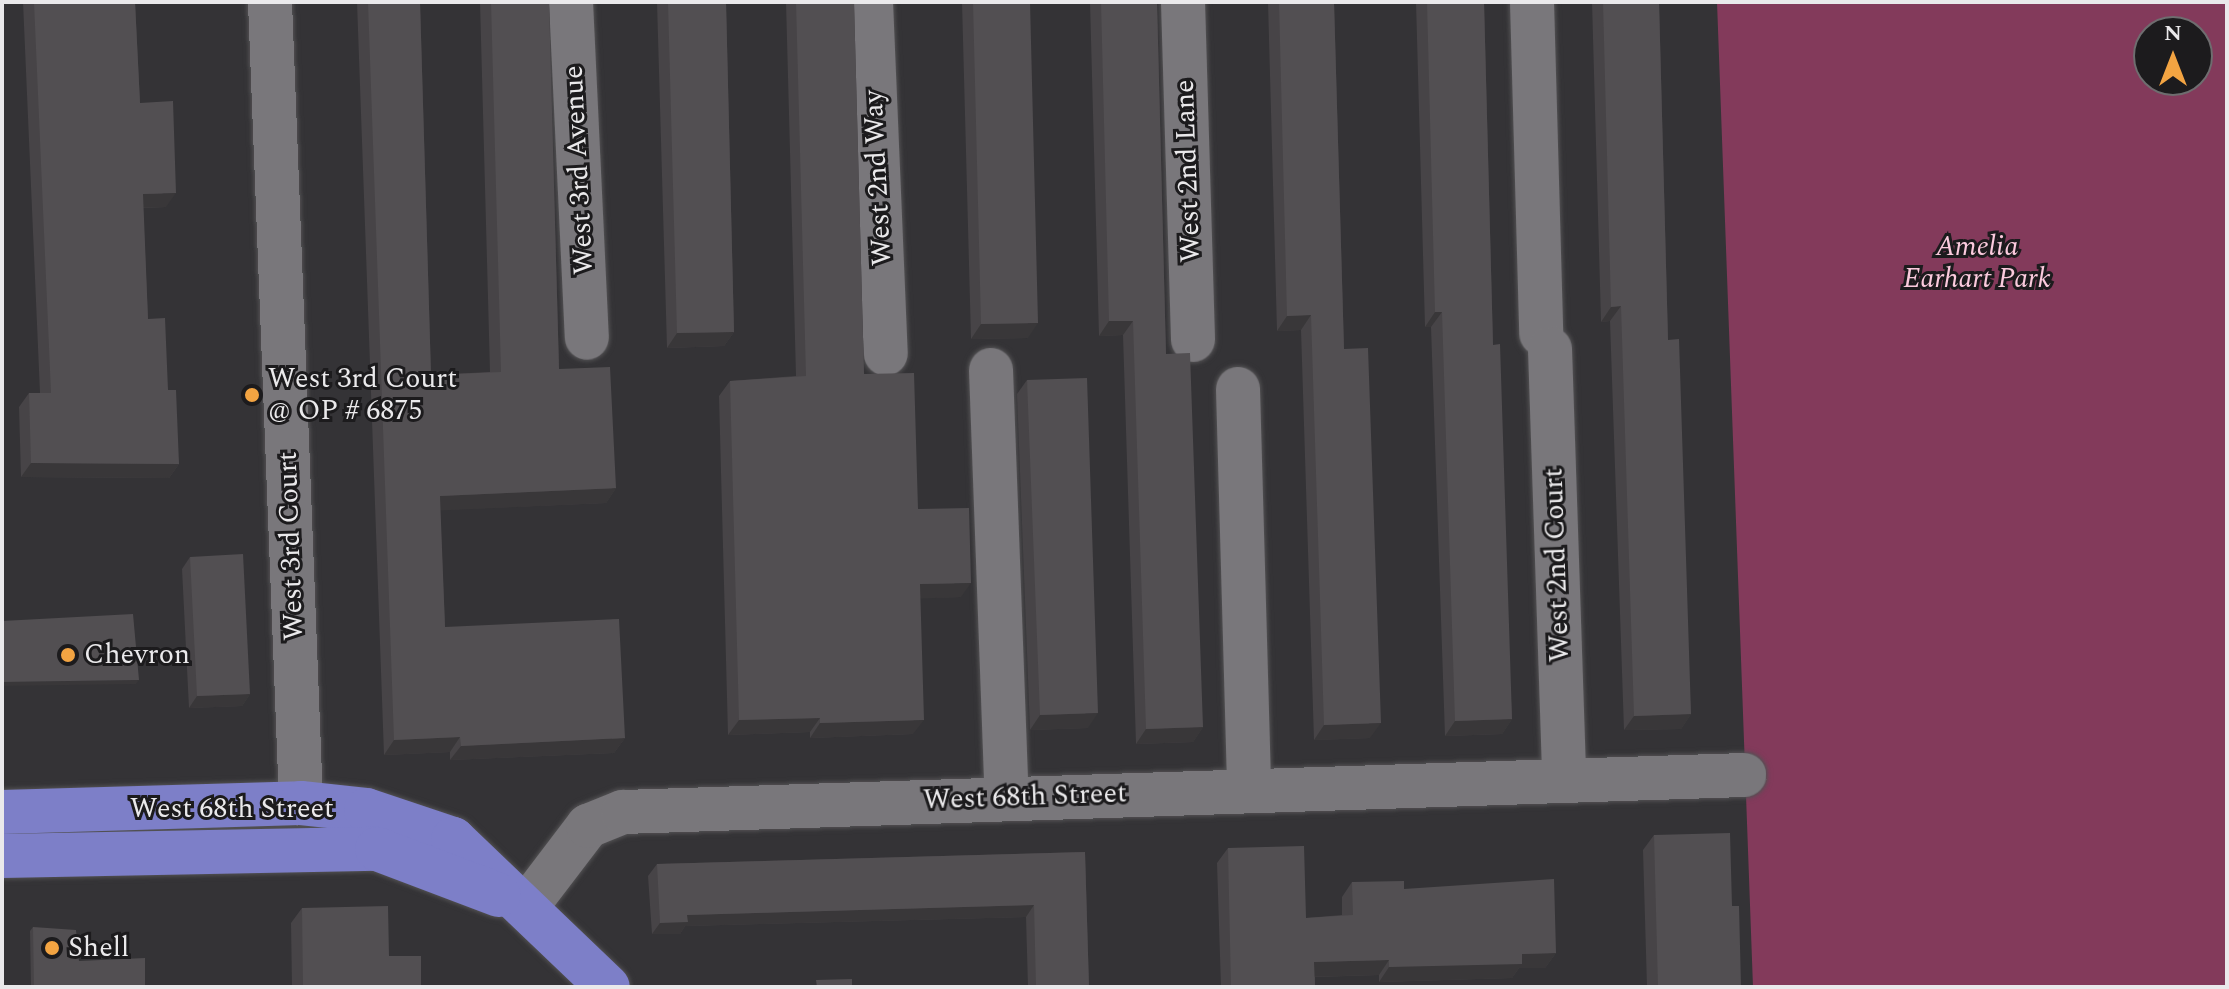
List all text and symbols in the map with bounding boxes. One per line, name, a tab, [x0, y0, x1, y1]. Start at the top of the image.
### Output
north arrow	[2133, 16, 2213, 96]
text: N	[2164, 17, 2182, 50]
street label: West 3rd Avenue	[557, 65, 601, 275]
street label: West 2nd Lane	[1168, 79, 1208, 263]
street label: West 2nd Way	[857, 89, 899, 267]
park label: Amelia Earhart Park	[1903, 230, 2051, 296]
place label: West 3rd Court @ OP # 6875	[268, 362, 457, 428]
marker: West 3rd Court @ OP # 6875	[243, 386, 261, 404]
street label: West 3rd Court	[271, 451, 311, 641]
street label: West 2nd Court	[1537, 467, 1577, 663]
place label: Chevron	[84, 638, 190, 672]
marker: Chevron	[59, 646, 77, 664]
street label: West 68th Street	[923, 777, 1127, 817]
street label: West 68th Street	[130, 792, 334, 826]
place label: Shell	[68, 931, 129, 965]
marker: Shell	[43, 939, 61, 957]

